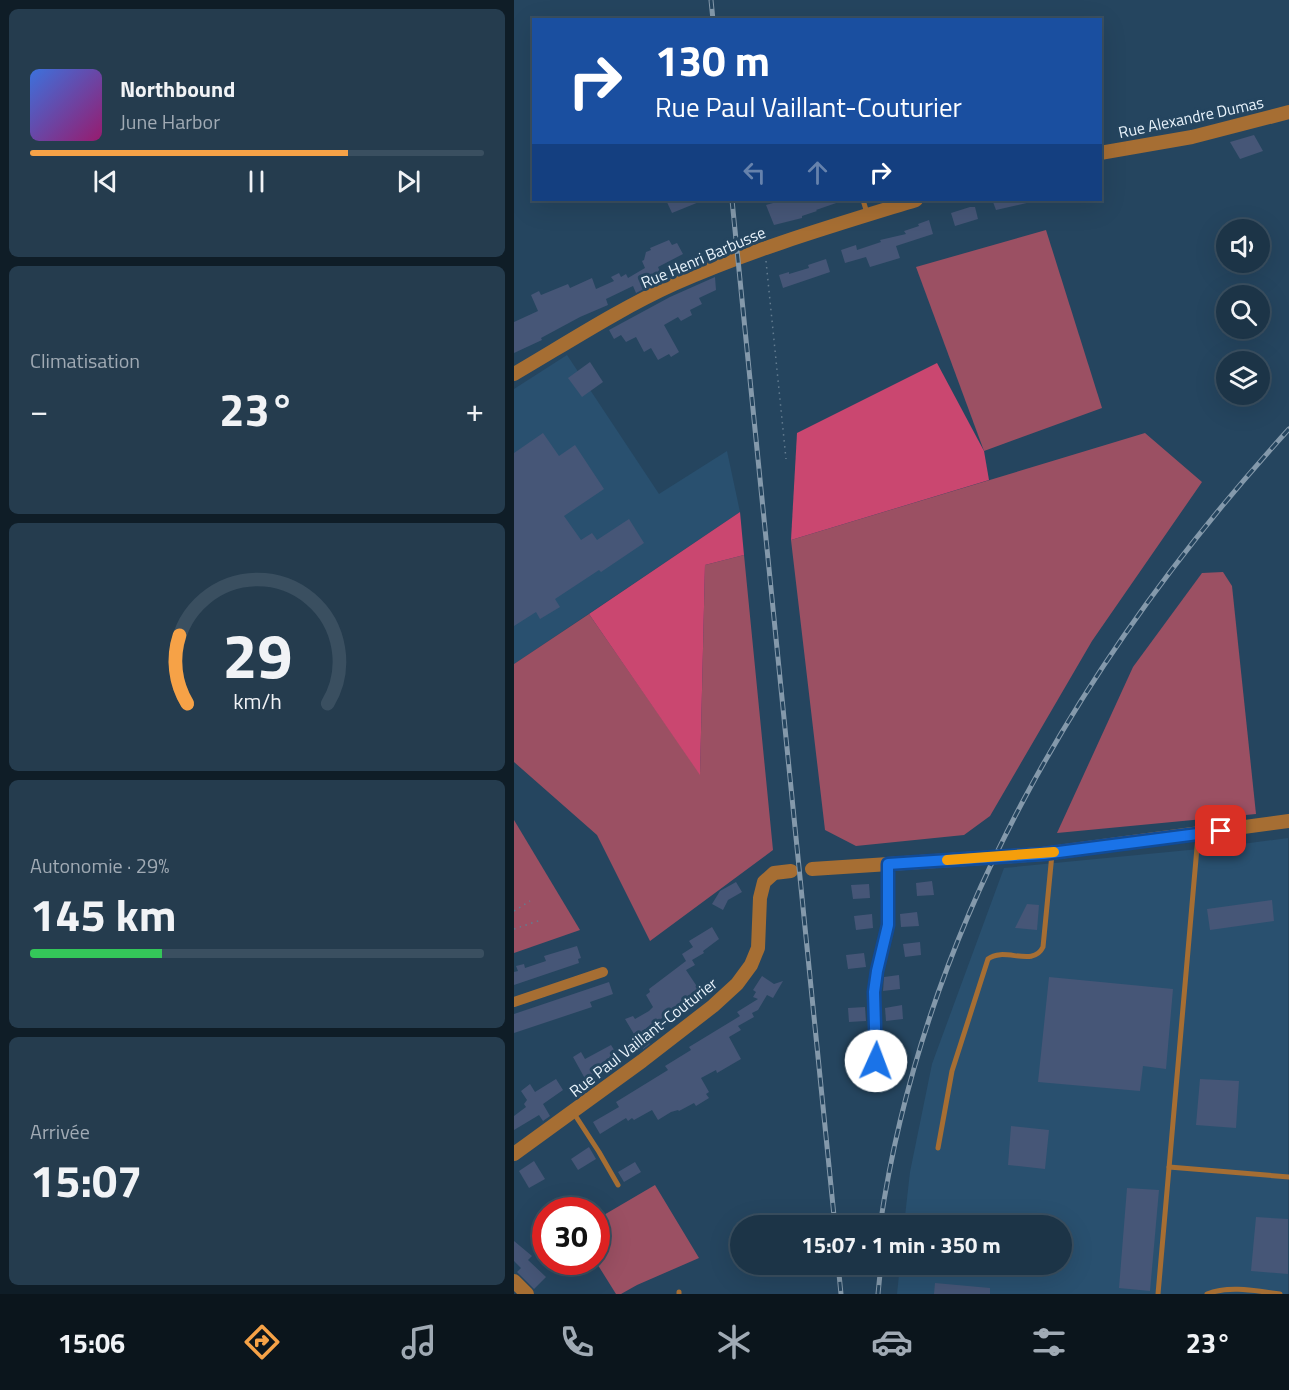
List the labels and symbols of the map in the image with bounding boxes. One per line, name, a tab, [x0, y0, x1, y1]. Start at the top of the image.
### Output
street label: Rue Alexandre Dumas	[1116, 90, 1266, 144]
street label: Rue Henri Barbusse	[637, 220, 769, 294]
pin	[1195, 805, 1246, 856]
street label: Rue Paul Vaillant-Couturier	[564, 971, 722, 1102]
position arrow	[844, 1029, 908, 1093]
speed limit sign: 30	[532, 1197, 610, 1275]

